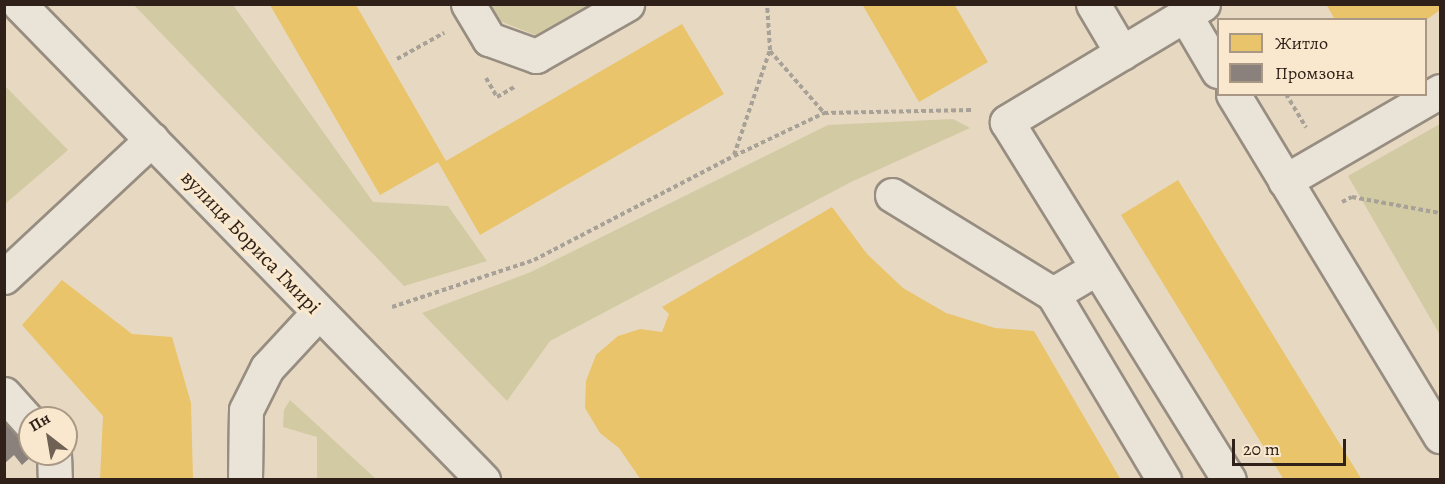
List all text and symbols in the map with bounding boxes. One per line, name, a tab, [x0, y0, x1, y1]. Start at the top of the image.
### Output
legend	[1217, 18, 1427, 96]
text: Житло	[1275, 31, 1328, 55]
text: Промзона	[1275, 61, 1354, 85]
street label: вулиця Бориса Гмирі	[176, 165, 326, 319]
north arrow	[18, 406, 78, 466]
text: Пн	[25, 407, 54, 437]
scale bar	[1235, 427, 1349, 465]
text: 20 m	[1243, 437, 1280, 461]

